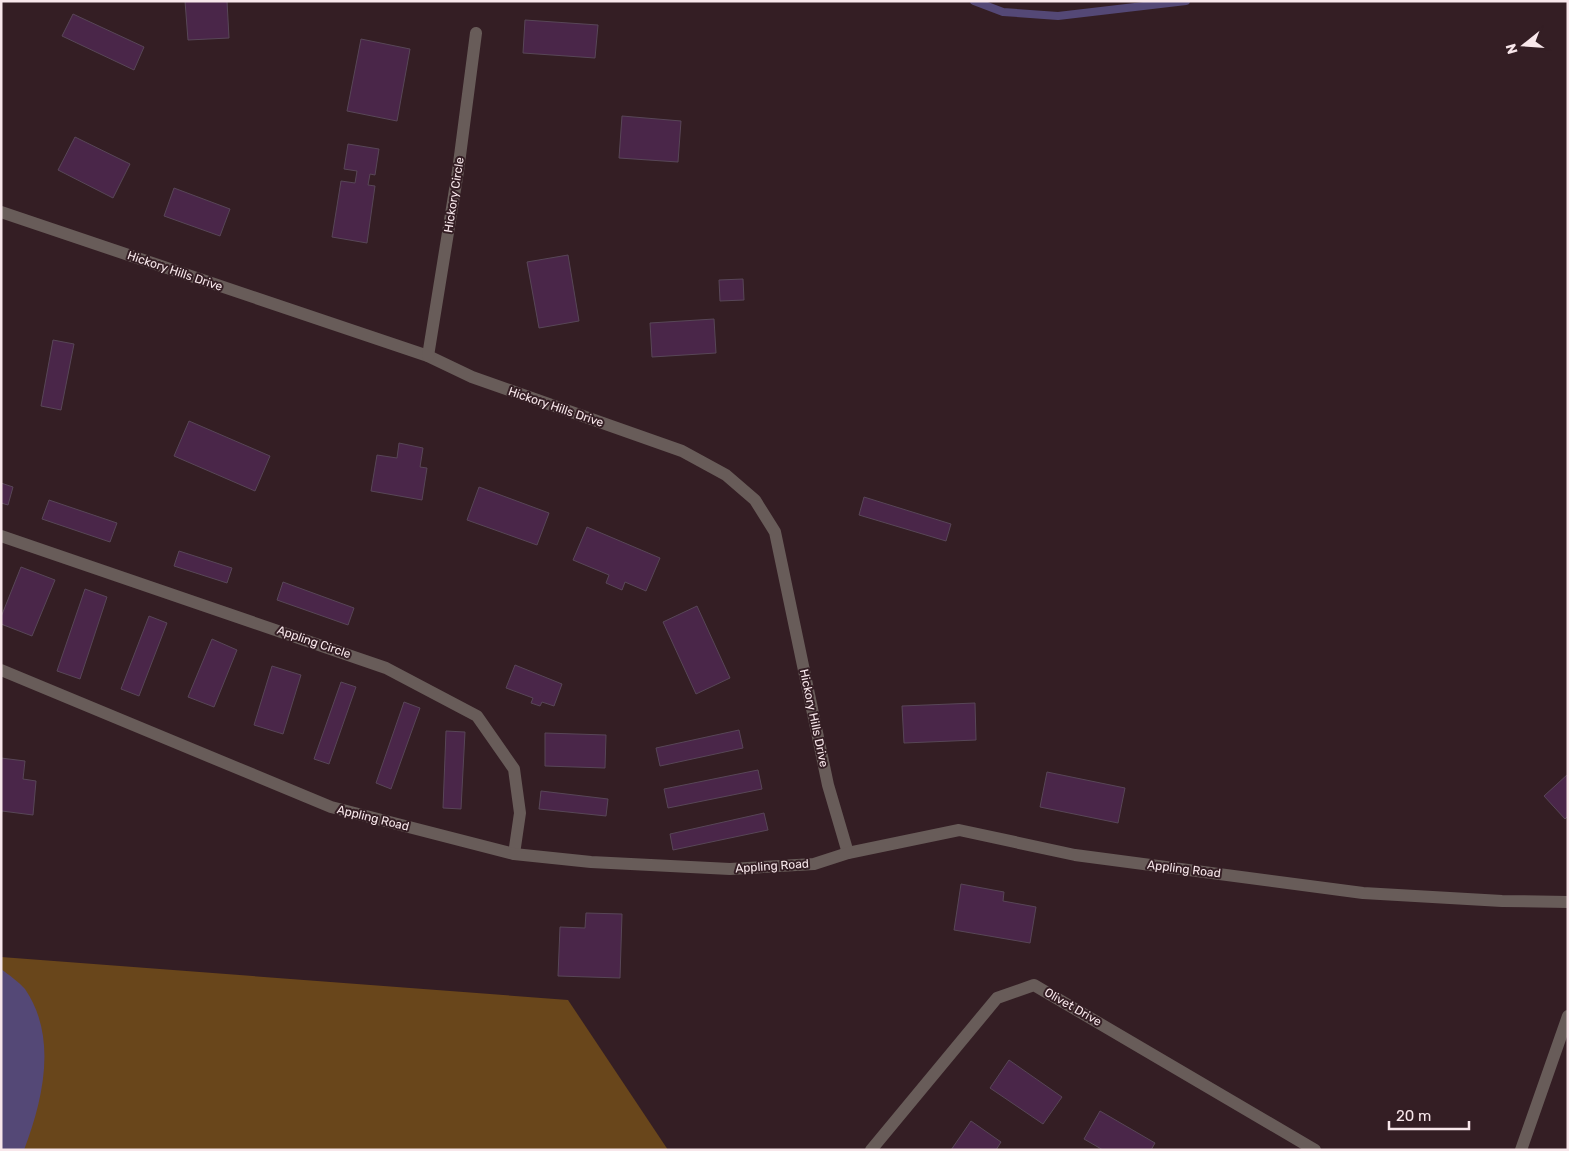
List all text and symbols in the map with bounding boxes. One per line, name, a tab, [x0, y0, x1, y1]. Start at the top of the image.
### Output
north arrow	[1499, 20, 1549, 70]
text: N	[1502, 41, 1522, 56]
street label: Hickory Circle	[441, 156, 467, 234]
street label: Hickory Hills Drive	[125, 248, 225, 294]
street label: Hickory Hills Drive	[506, 384, 606, 430]
street label: Appling Circle	[275, 623, 353, 661]
street label: Hickory Hills Drive	[797, 668, 831, 769]
street label: Appling Road	[335, 802, 411, 834]
street label: Appling Road	[735, 856, 809, 876]
street label: Appling Road	[1146, 858, 1222, 880]
street label: Olivet Drive	[1042, 985, 1104, 1029]
scale bar	[1389, 1098, 1469, 1130]
text: 20 m	[1396, 1107, 1431, 1125]

